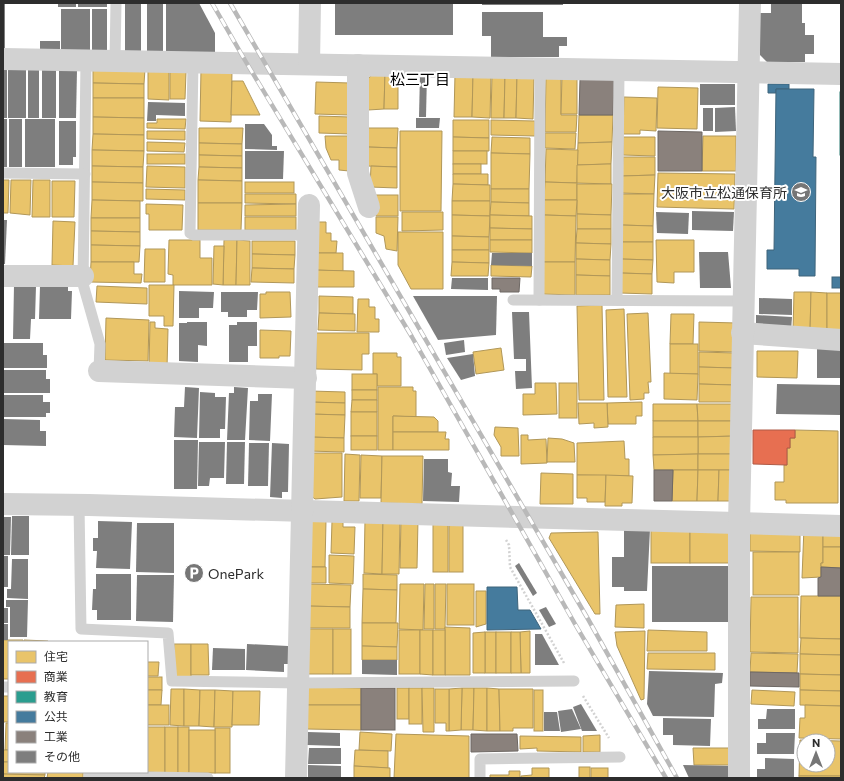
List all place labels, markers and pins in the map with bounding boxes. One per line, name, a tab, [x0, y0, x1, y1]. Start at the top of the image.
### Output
school or university icon: 大阪市立松通保育所	[790, 181, 812, 203]
place label: 大阪市立松通保育所	[661, 184, 787, 201]
parking icon: OnePark	[183, 562, 205, 584]
place label: OnePark	[208, 565, 265, 582]

